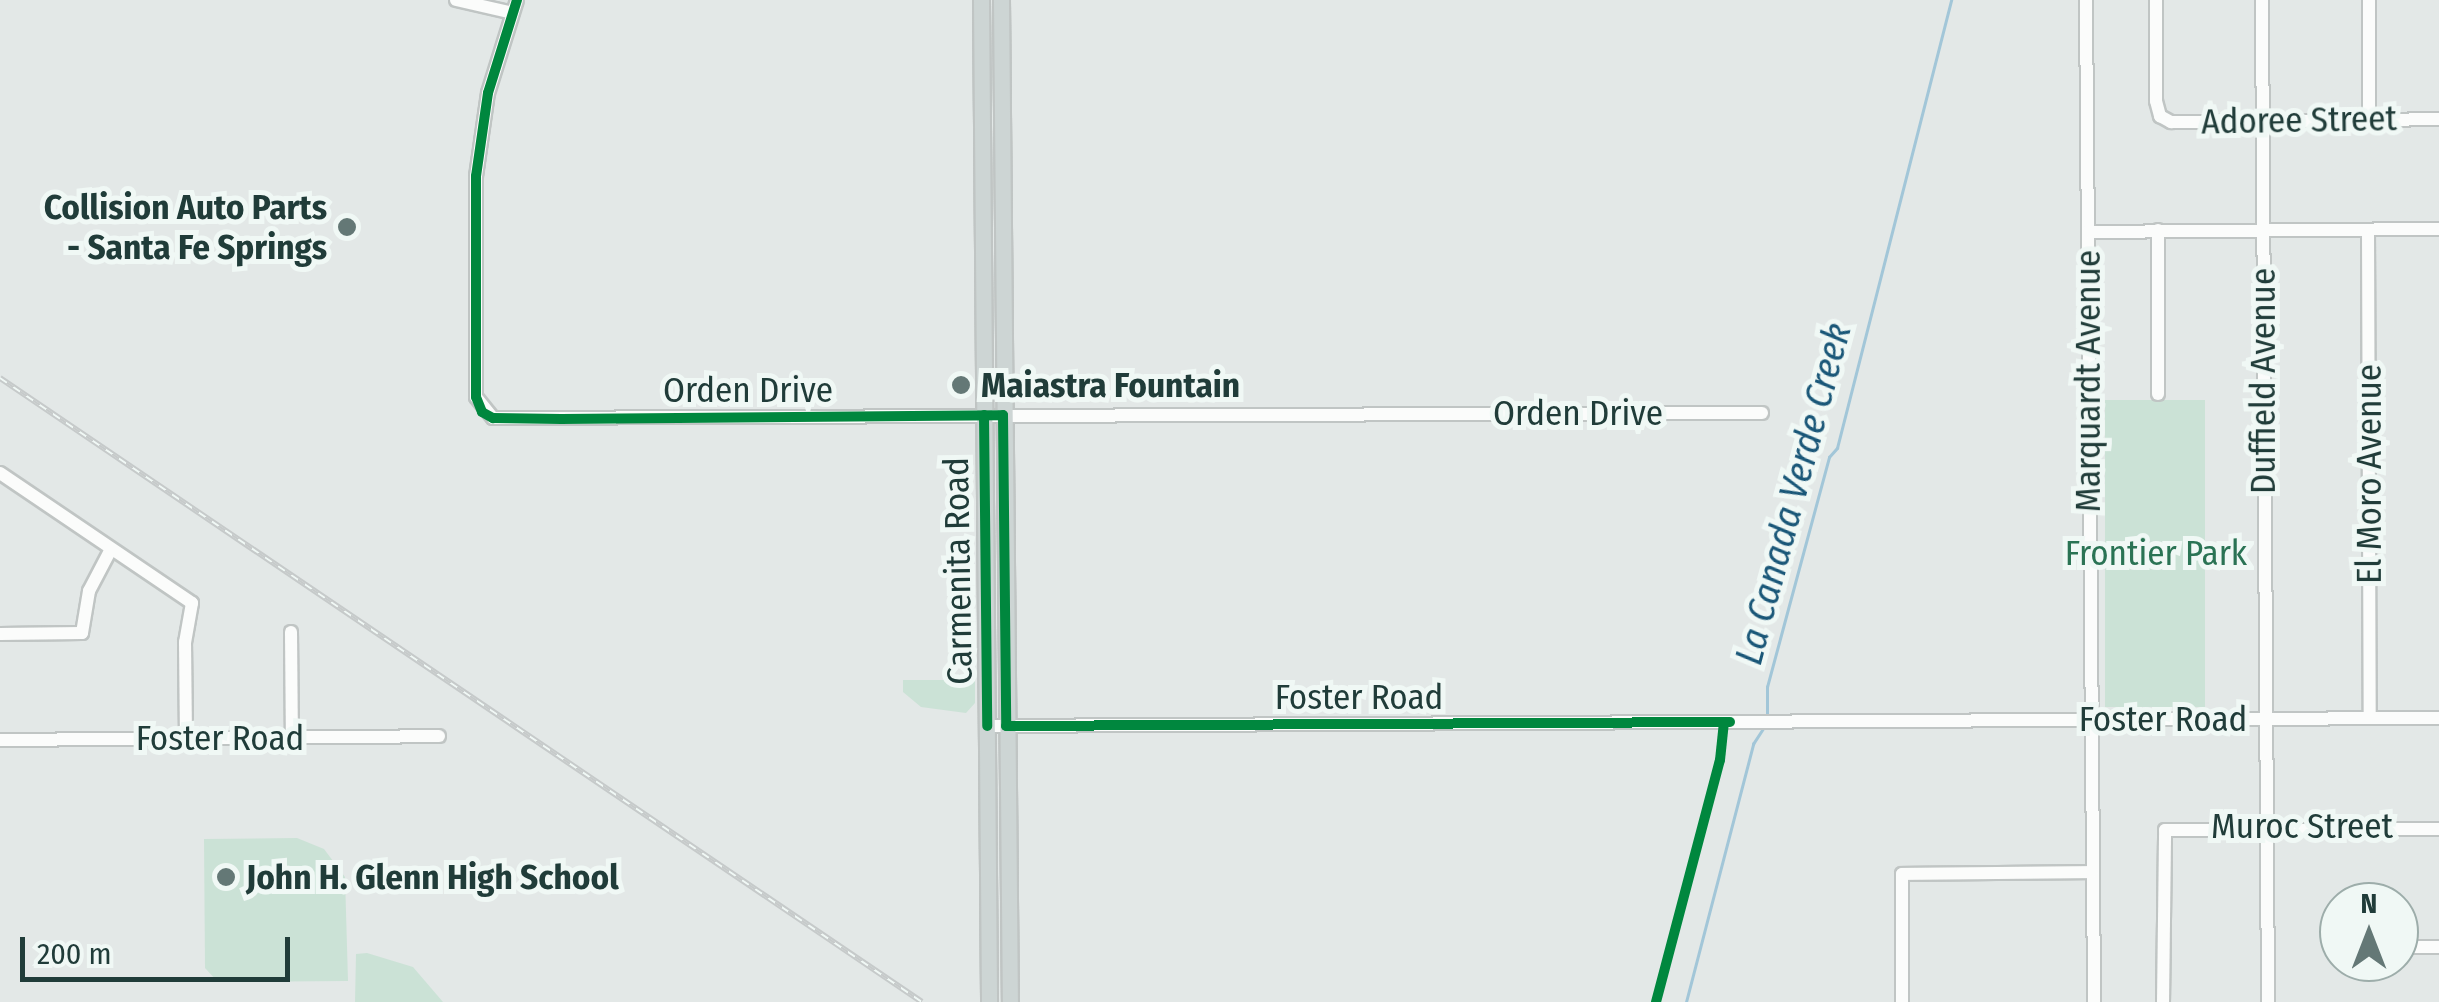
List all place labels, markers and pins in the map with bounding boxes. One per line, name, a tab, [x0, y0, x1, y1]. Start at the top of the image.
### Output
place label: Collision Auto Parts - Santa Fe Springs	[44, 186, 327, 268]
marker: Collision Auto Parts - Santa Fe Springs	[336, 216, 358, 238]
place label: Maiastra Fountain	[981, 364, 1240, 406]
marker: Maiastra Fountain	[950, 374, 972, 396]
place label: John H. Glenn High School	[246, 856, 619, 898]
marker: John H. Glenn High School	[215, 866, 237, 888]

